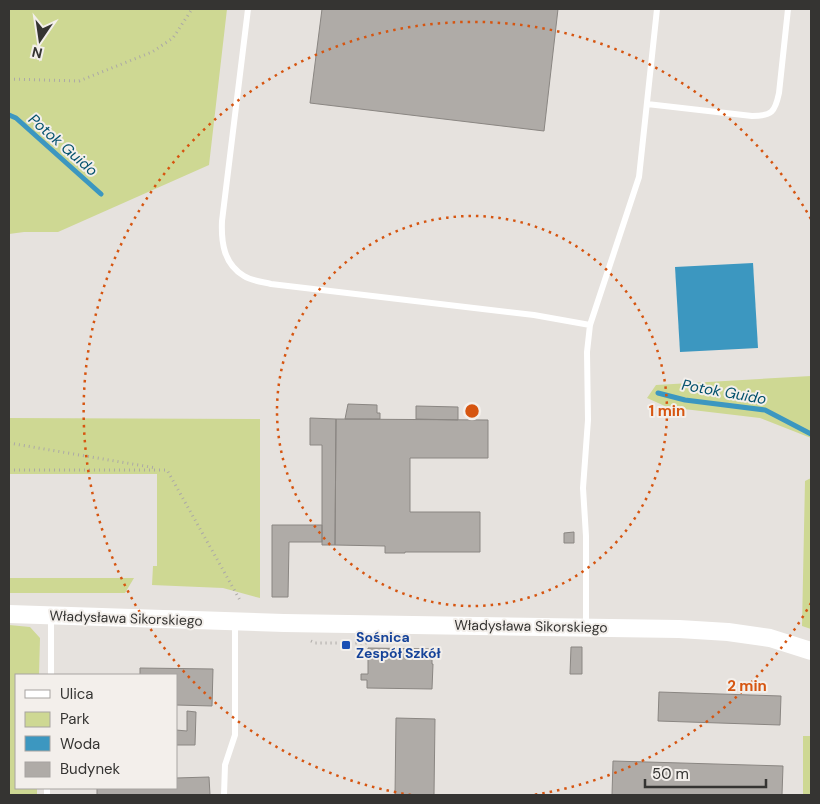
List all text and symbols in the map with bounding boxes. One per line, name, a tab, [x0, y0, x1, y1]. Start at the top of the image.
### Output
north arrow	[15, 15, 65, 65]
text: N	[30, 43, 44, 63]
water label: Potok Guido	[24, 109, 102, 181]
water label: Potok Guido	[680, 375, 768, 409]
text: 1 min	[649, 401, 685, 421]
centre of rings	[463, 402, 481, 420]
street label: Władysława Sikorskiego	[49, 606, 203, 630]
street label: Władysława Sikorskiego	[454, 616, 608, 636]
place label: Sośnica Zespół Szkół	[356, 628, 441, 662]
marker: Sośnica Zespół Szkół	[340, 639, 352, 651]
legend	[15, 674, 178, 789]
text: 2 min	[727, 676, 767, 696]
text: Ulica	[60, 684, 94, 704]
text: Park	[60, 709, 90, 729]
text: Woda	[60, 734, 100, 754]
scale bar	[645, 756, 766, 788]
text: Budynek	[60, 759, 121, 779]
text: 50 m	[652, 764, 689, 784]

